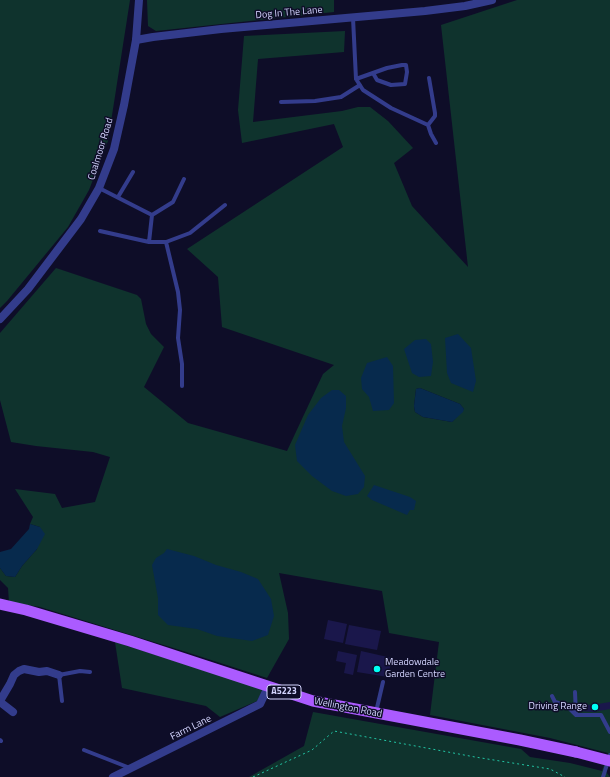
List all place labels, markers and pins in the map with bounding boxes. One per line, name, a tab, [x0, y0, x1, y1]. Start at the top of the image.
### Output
place label: Meadowdale Garden Centre	[385, 657, 445, 680]
marker: Meadowdale Garden Centre	[372, 664, 382, 674]
place label: Driving Range	[528, 701, 587, 713]
marker: Driving Range	[590, 702, 600, 712]

